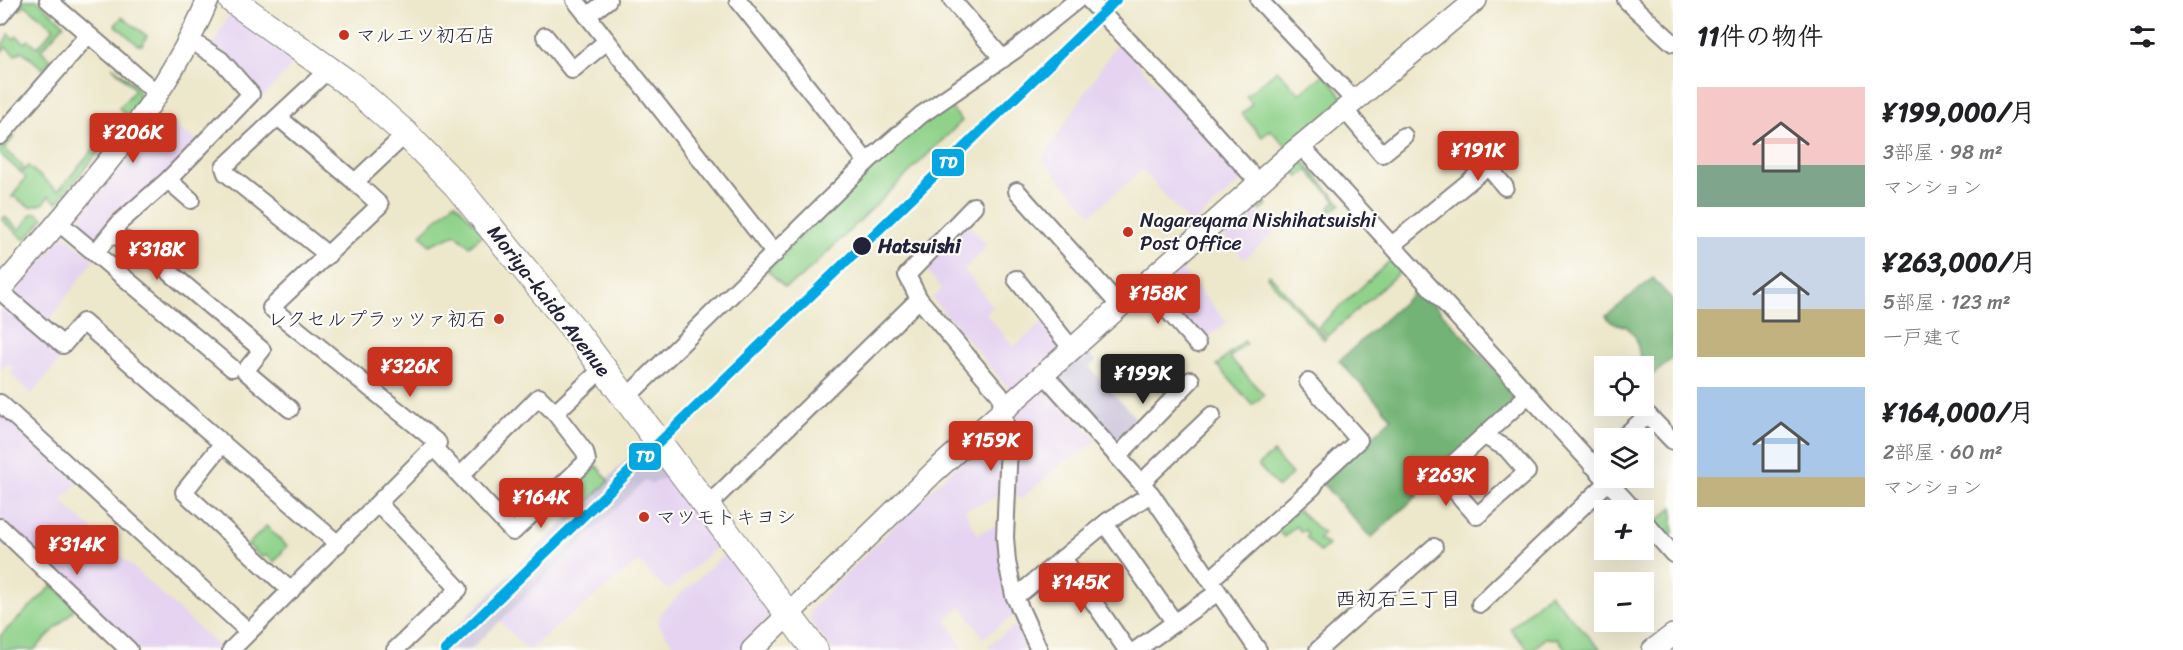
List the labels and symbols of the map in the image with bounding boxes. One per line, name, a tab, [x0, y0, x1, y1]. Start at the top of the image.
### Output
place label: マルエツ初石店	[356, 18, 496, 53]
marker: マルエツ初石店	[337, 28, 351, 42]
pin: ¥206K	[91, 113, 175, 164]
pin: ¥191K	[1436, 131, 1520, 182]
line badge: TD	[931, 148, 965, 177]
text: TD	[939, 148, 958, 177]
place label: Nagareyama Nishihatsuishi Post Office	[1140, 203, 1378, 261]
street label: Moriya-kaido Avenue	[478, 217, 620, 385]
marker: Nagareyama Nishihatsuishi Post Office	[1121, 225, 1135, 239]
place label: Hatsuishi	[877, 229, 962, 264]
pin: ¥318K	[115, 230, 199, 281]
marker: Hatsuishi	[851, 235, 873, 257]
pin: ¥158K	[1116, 274, 1200, 325]
place label: レクセルプラッツァ初石	[267, 302, 487, 337]
marker: レクセルプラッツァ初石	[492, 312, 506, 326]
pin: ¥326K	[368, 347, 452, 398]
pin: ¥199K	[1101, 354, 1185, 405]
pin: ¥159K	[949, 421, 1033, 472]
line badge: TD	[628, 442, 662, 471]
text: TD	[636, 442, 655, 471]
pin: ¥263K	[1404, 456, 1488, 507]
pin: ¥164K	[499, 478, 583, 529]
place label: マツモトキヨシ	[656, 500, 796, 535]
marker: マツモトキヨシ	[637, 510, 651, 524]
pin: ¥314K	[35, 525, 119, 576]
pin: ¥145K	[1039, 563, 1123, 614]
district label: 西初石三丁目	[1335, 580, 1461, 618]

